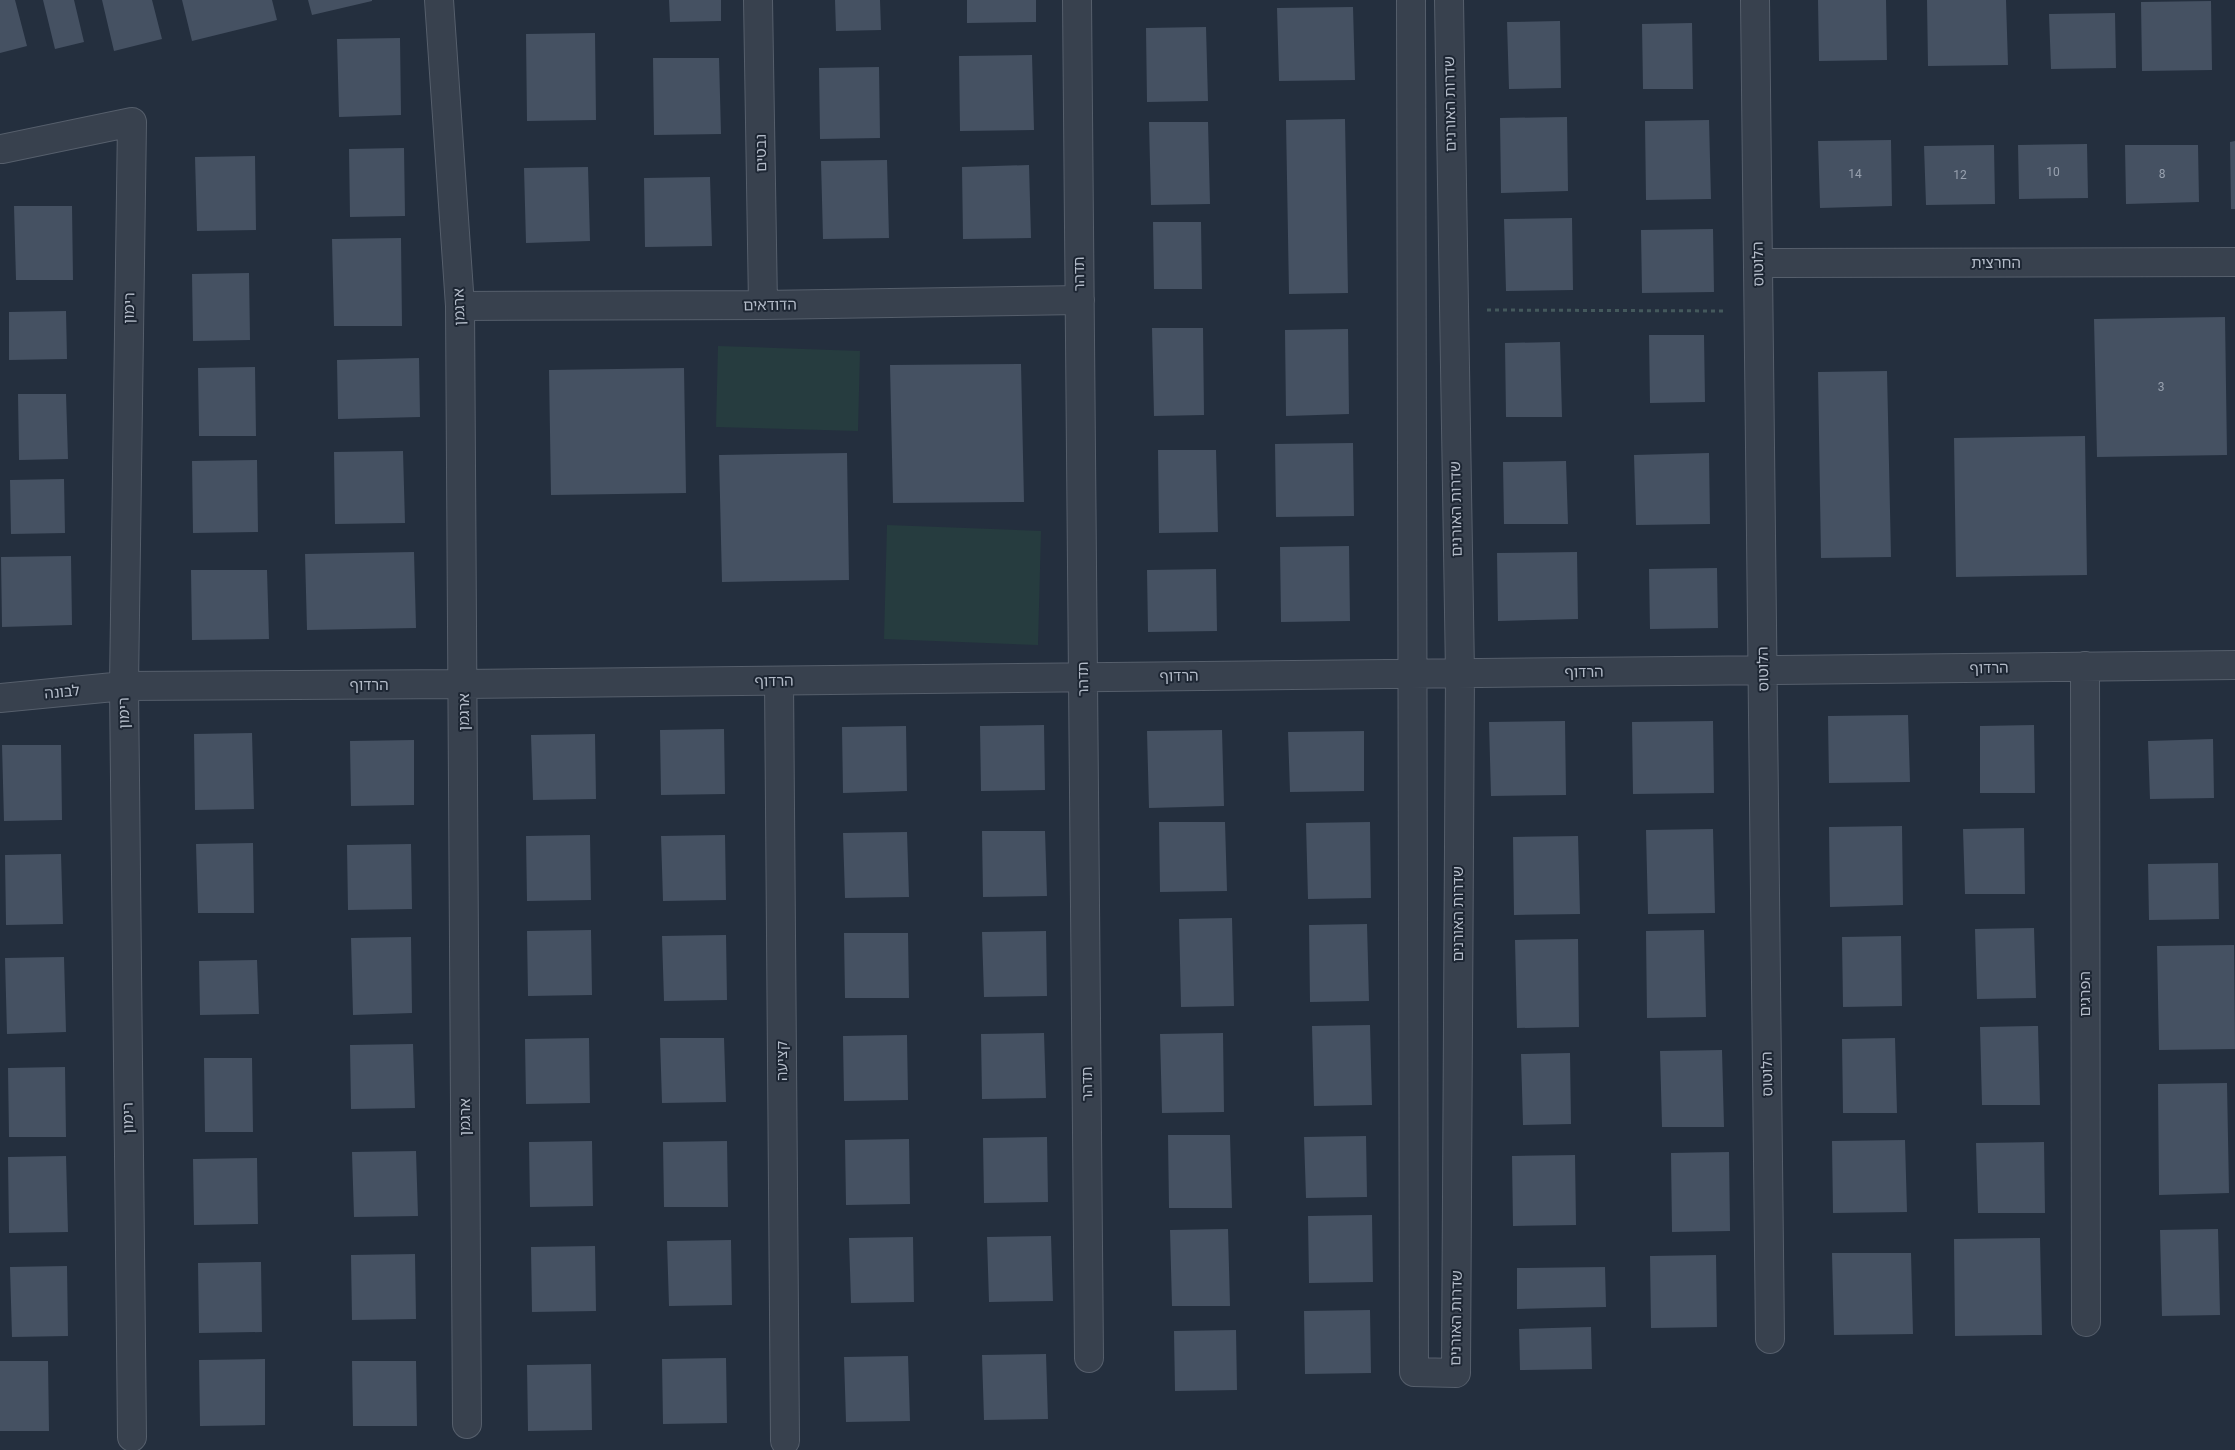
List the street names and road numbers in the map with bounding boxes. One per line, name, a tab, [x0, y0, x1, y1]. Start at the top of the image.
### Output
street label: שדרות האורנים	[1440, 56, 1460, 152]
street label: נבטים	[752, 134, 770, 172]
street label: הלוטוס	[1749, 241, 1767, 287]
street label: החרצית	[1971, 254, 2021, 272]
street label: תדהר	[1070, 256, 1088, 292]
street label: ארגמן	[449, 288, 469, 326]
street label: רימון	[120, 292, 138, 324]
street label: הדודאים	[743, 296, 797, 314]
street label: שדרות האורנים	[1446, 461, 1466, 557]
street label: הלוטוס	[1754, 646, 1772, 692]
street label: הרדוף	[1969, 659, 2009, 677]
street label: תדהר	[1074, 661, 1092, 697]
street label: הרדוף	[1564, 663, 1604, 681]
street label: הרדוף	[1159, 667, 1199, 685]
street label: הרדוף	[754, 672, 794, 690]
street label: הרדוף	[349, 676, 389, 694]
street label: לבונה	[44, 681, 81, 703]
street label: ארגמן	[455, 693, 473, 731]
street label: רימון	[115, 697, 133, 729]
street label: שדרות האורנים	[1449, 866, 1467, 962]
street label: הפרגים	[2076, 971, 2094, 1017]
street label: קציעה	[773, 1041, 791, 1081]
street label: הלוטוס	[1758, 1051, 1776, 1097]
street label: תדהר	[1078, 1066, 1096, 1102]
street label: ארגמן	[456, 1098, 474, 1136]
street label: רימון	[119, 1102, 137, 1134]
street label: שדרות האורנים	[1446, 1270, 1466, 1366]

